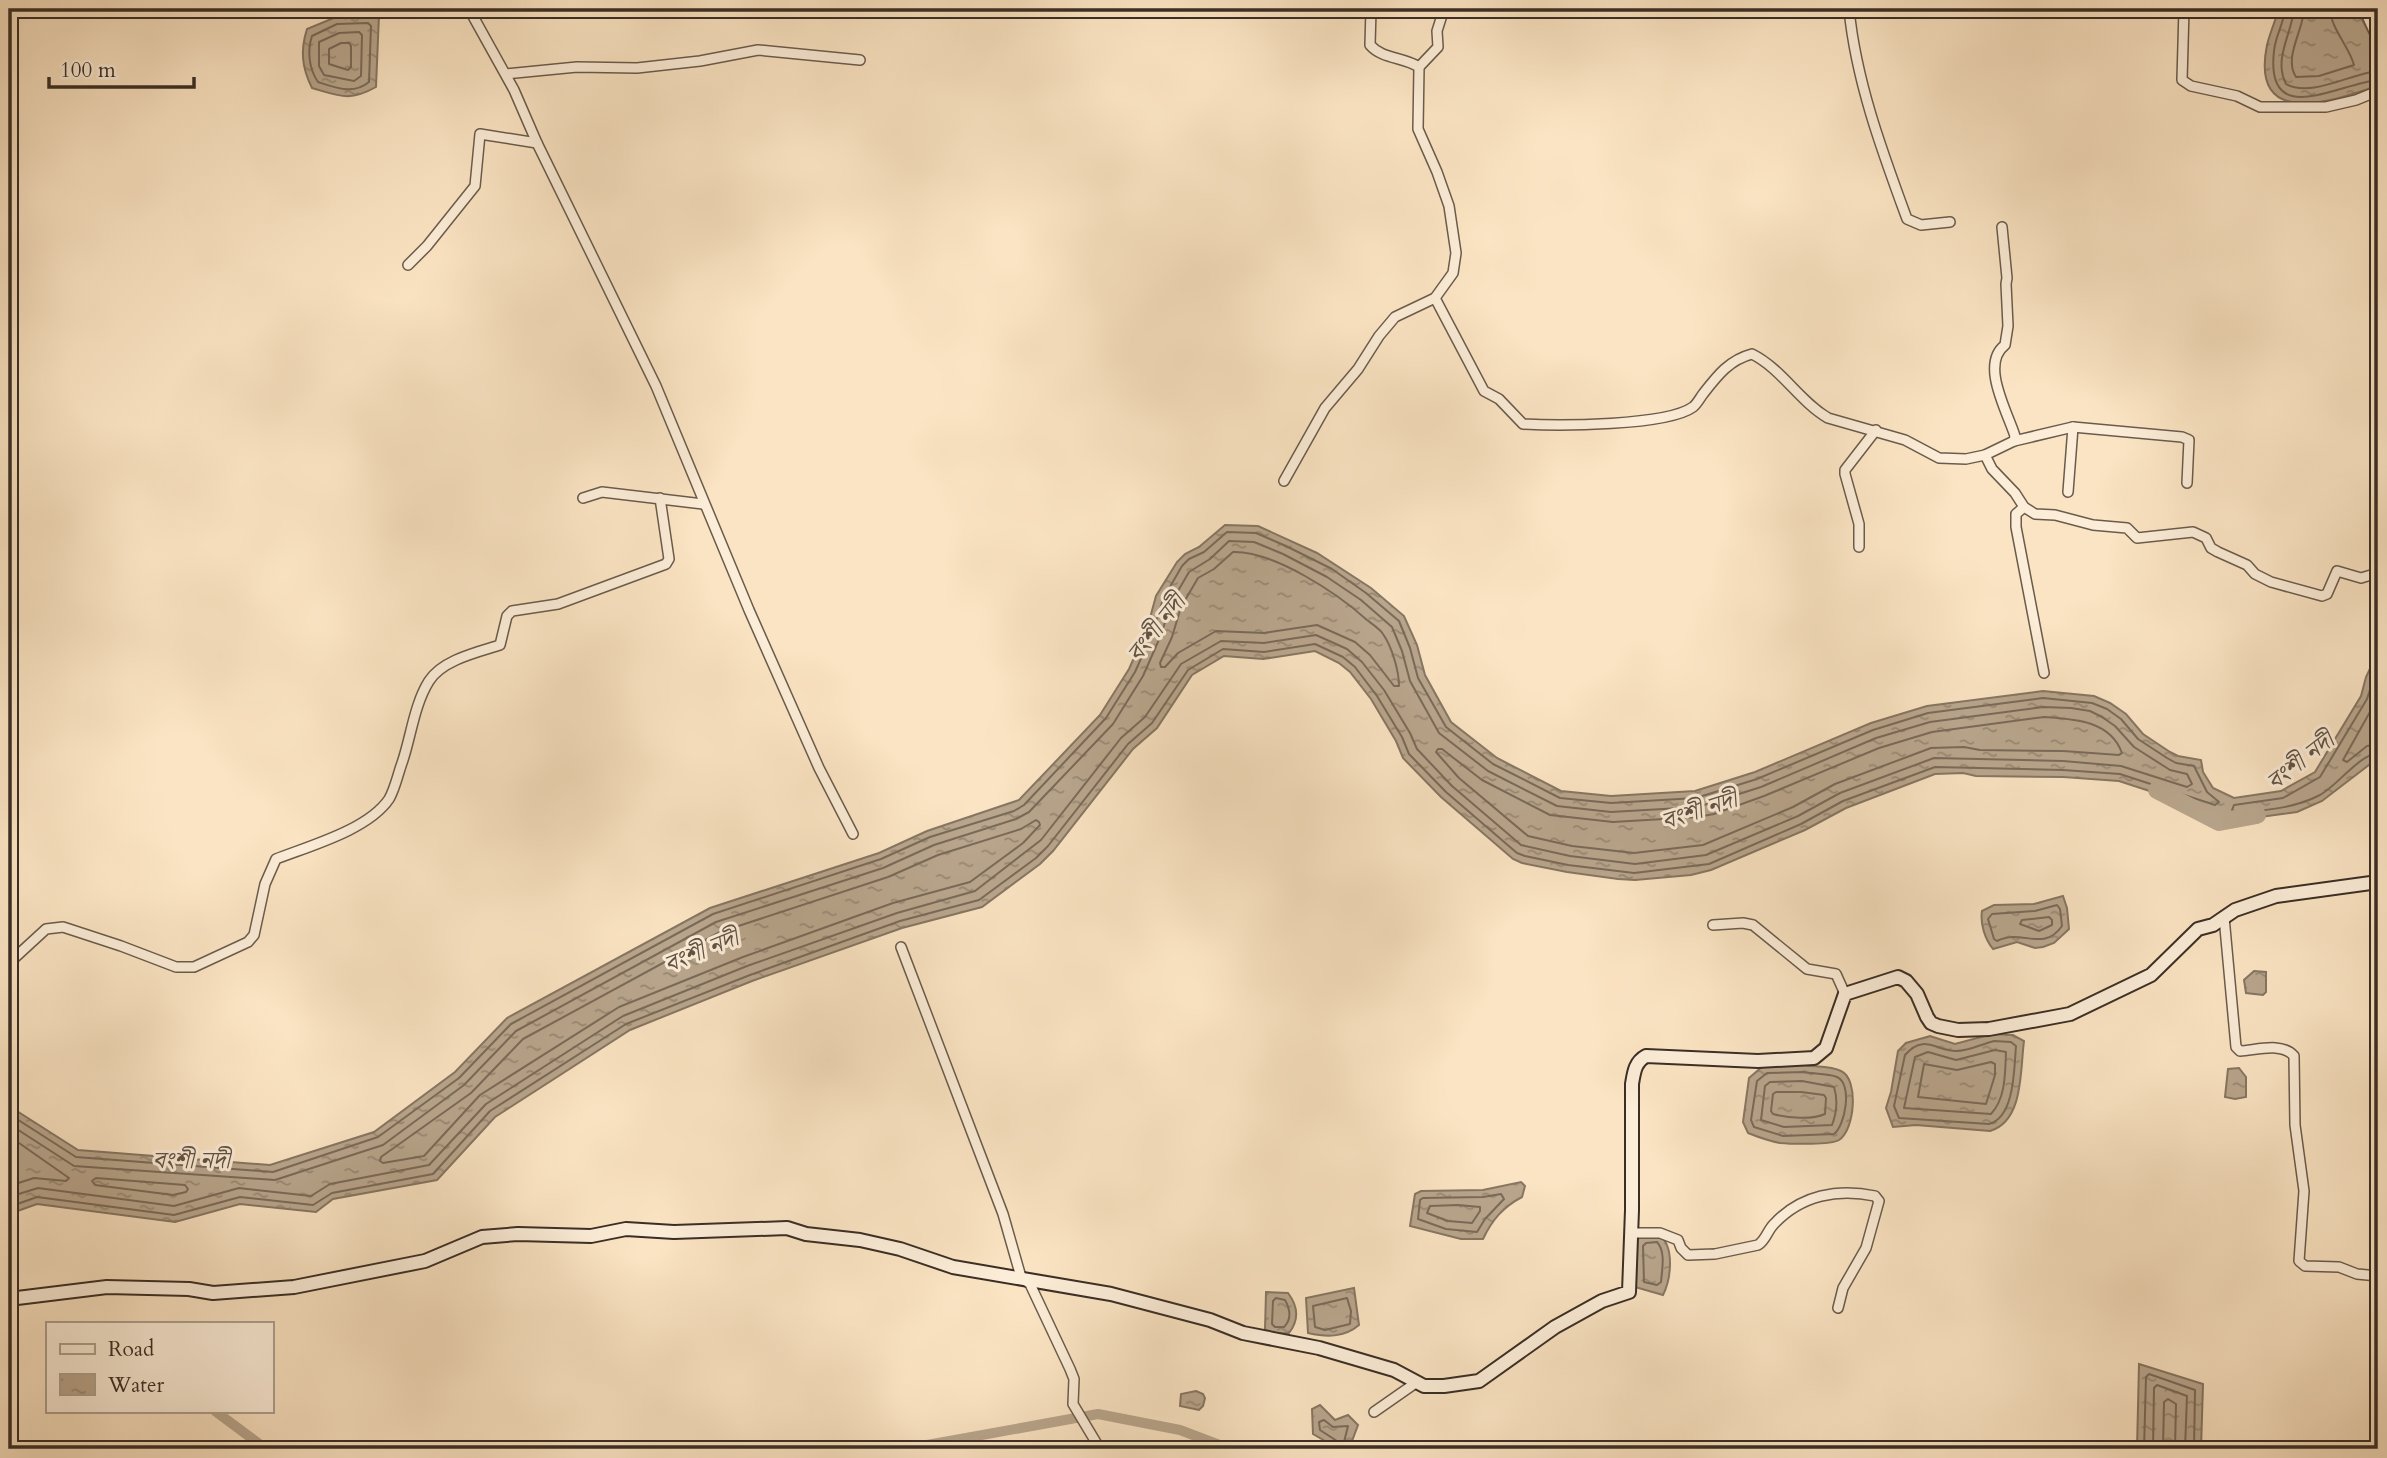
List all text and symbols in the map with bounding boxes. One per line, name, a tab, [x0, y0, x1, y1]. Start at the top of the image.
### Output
scale bar	[49, 46, 194, 90]
text: 100 m	[60, 56, 116, 85]
water label: বংশী নদী	[1120, 585, 1195, 669]
water label: বংশী নদী	[2260, 723, 2343, 798]
water label: বংশী নদী	[1657, 782, 1744, 838]
water label: বংশী নদী	[659, 920, 746, 981]
water label: বংশী নদী	[152, 1144, 233, 1177]
legend	[46, 1322, 273, 1412]
text: Road	[108, 1335, 154, 1364]
text: Water	[107, 1371, 164, 1400]

